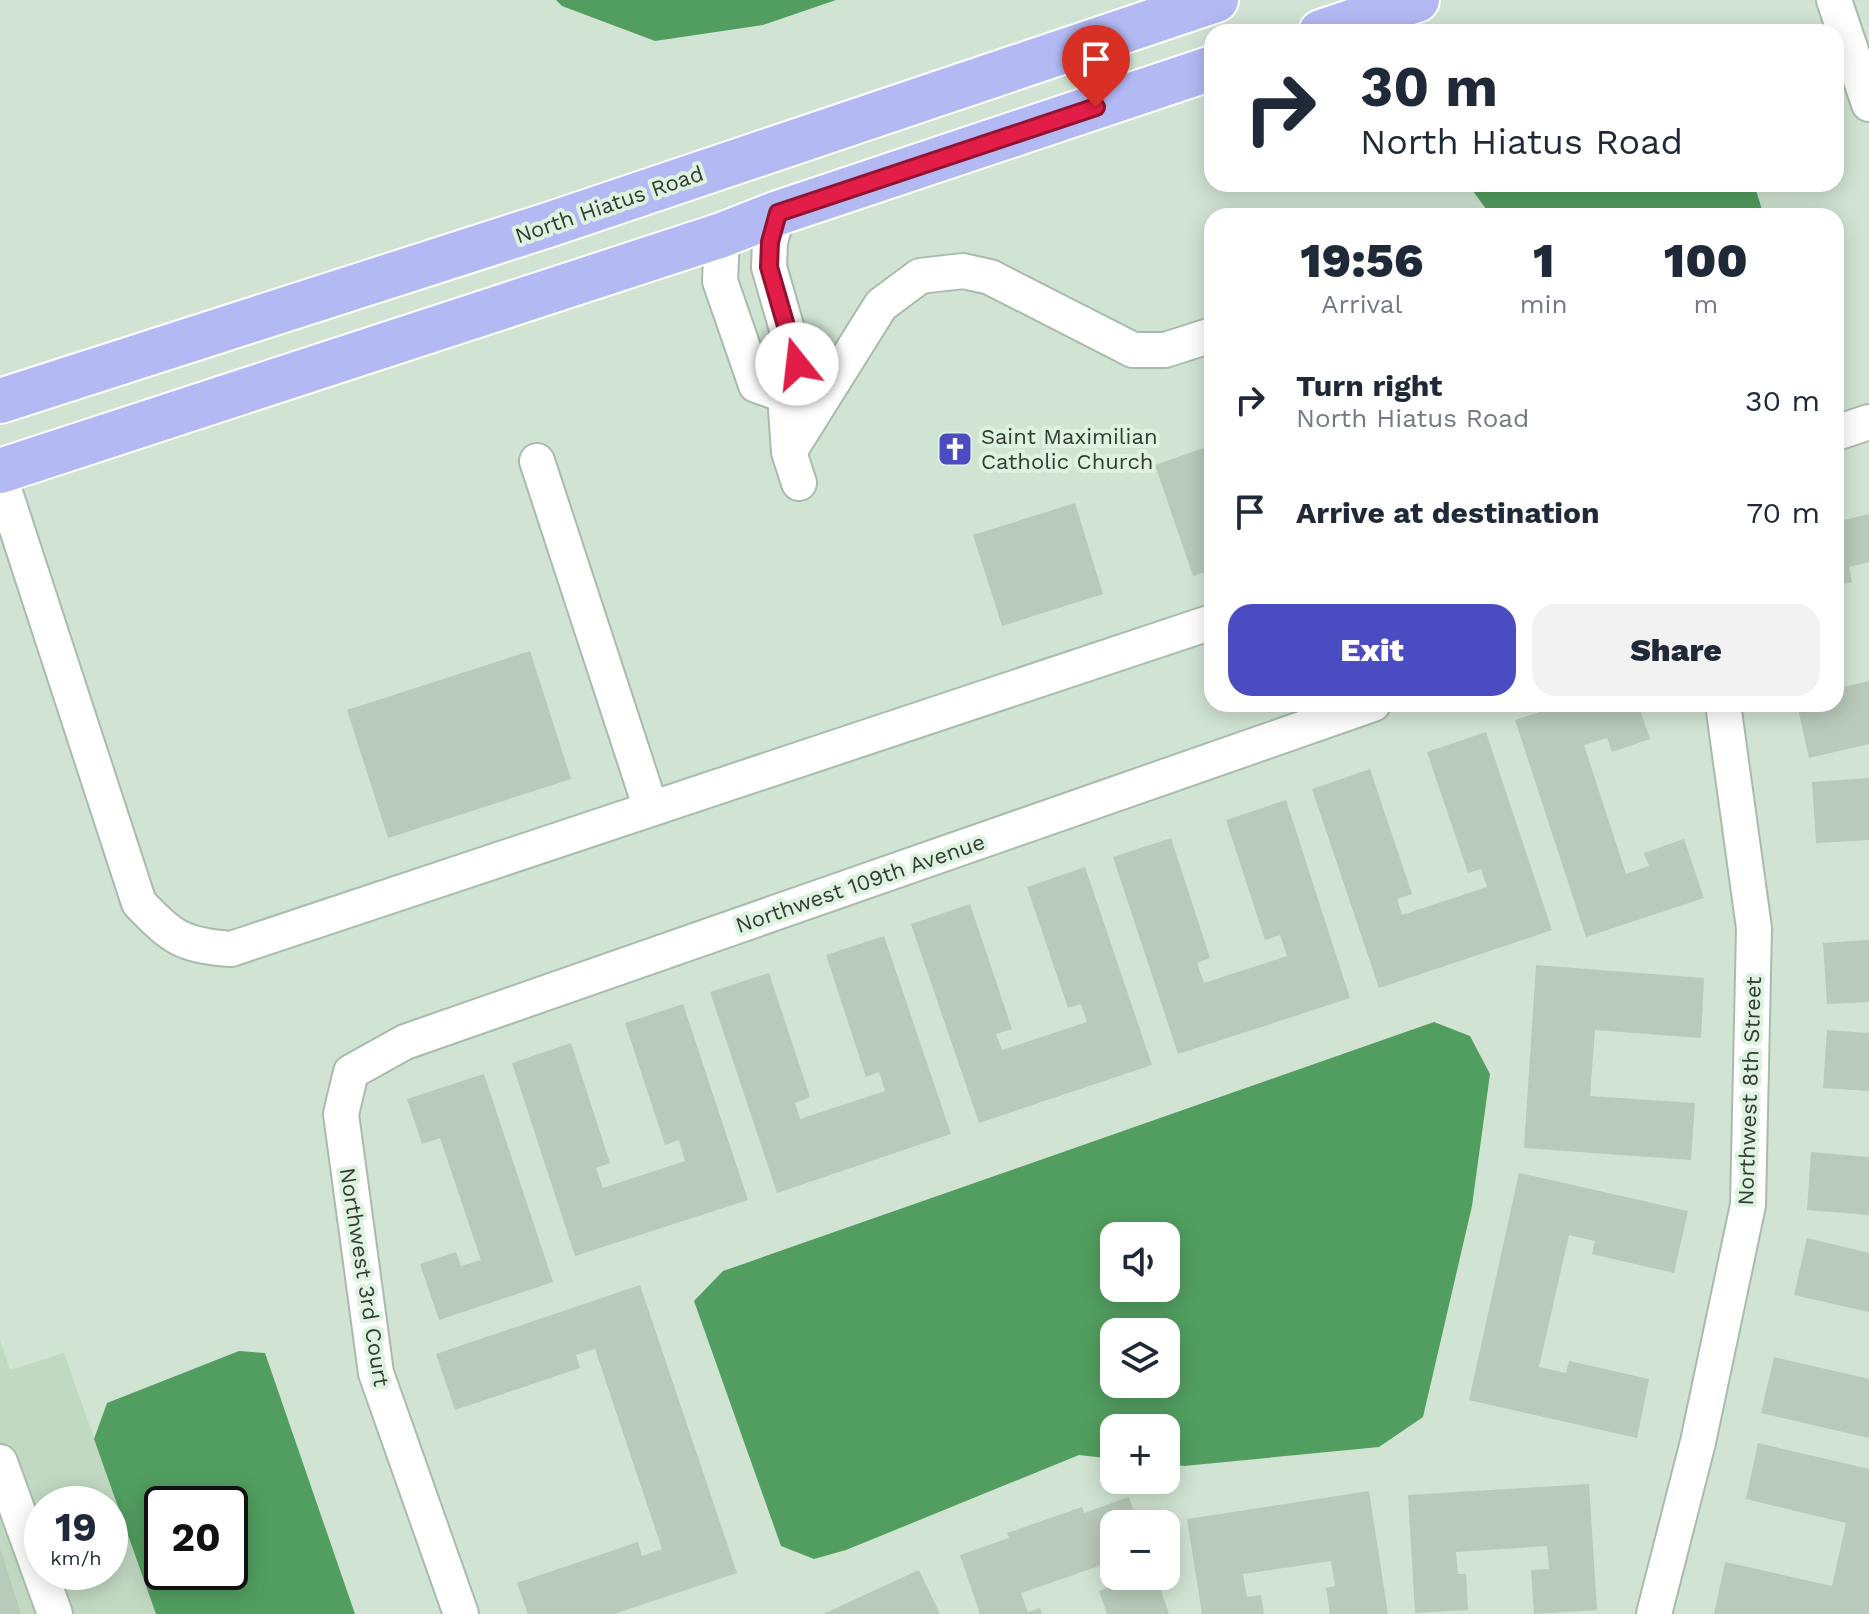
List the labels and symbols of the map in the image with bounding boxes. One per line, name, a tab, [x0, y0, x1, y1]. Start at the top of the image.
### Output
pin	[1062, 25, 1130, 107]
street label: North Hiatus Road	[512, 161, 707, 248]
position arrow	[755, 322, 839, 406]
place label: Saint Maximilian Catholic Church	[981, 424, 1158, 474]
church icon: Saint Maximilian Catholic Church	[936, 430, 974, 468]
street label: Northwest 109th Avenue	[732, 829, 988, 938]
street label: Northwest 8th Street	[1733, 976, 1766, 1206]
street label: Northwest 3rd Court	[335, 1166, 394, 1388]
speed limit sign: 20	[144, 1486, 248, 1590]

